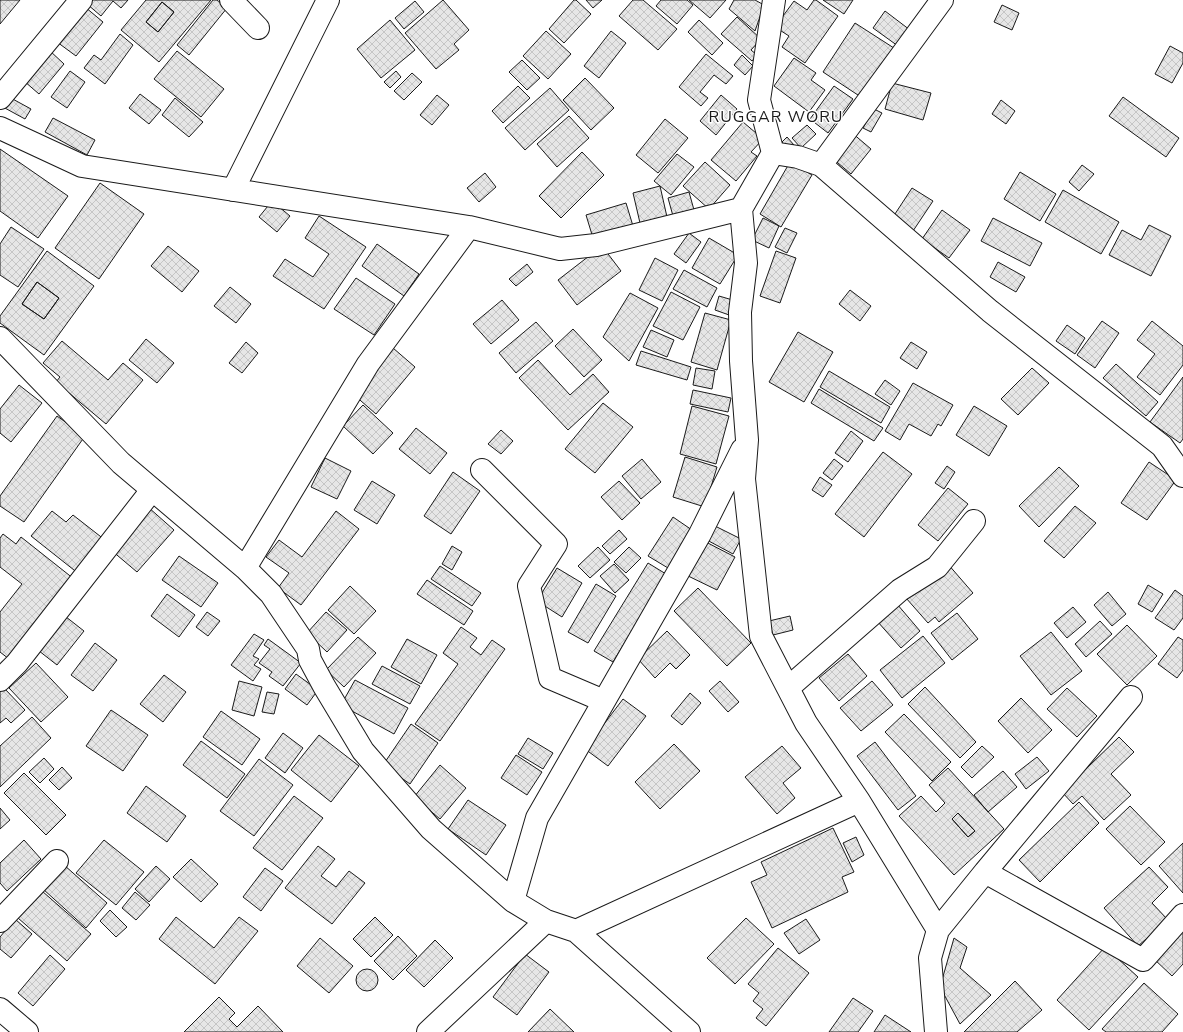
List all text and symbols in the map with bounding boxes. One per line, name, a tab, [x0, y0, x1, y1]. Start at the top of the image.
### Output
district label: RUGGAR WORU	[708, 106, 844, 128]

